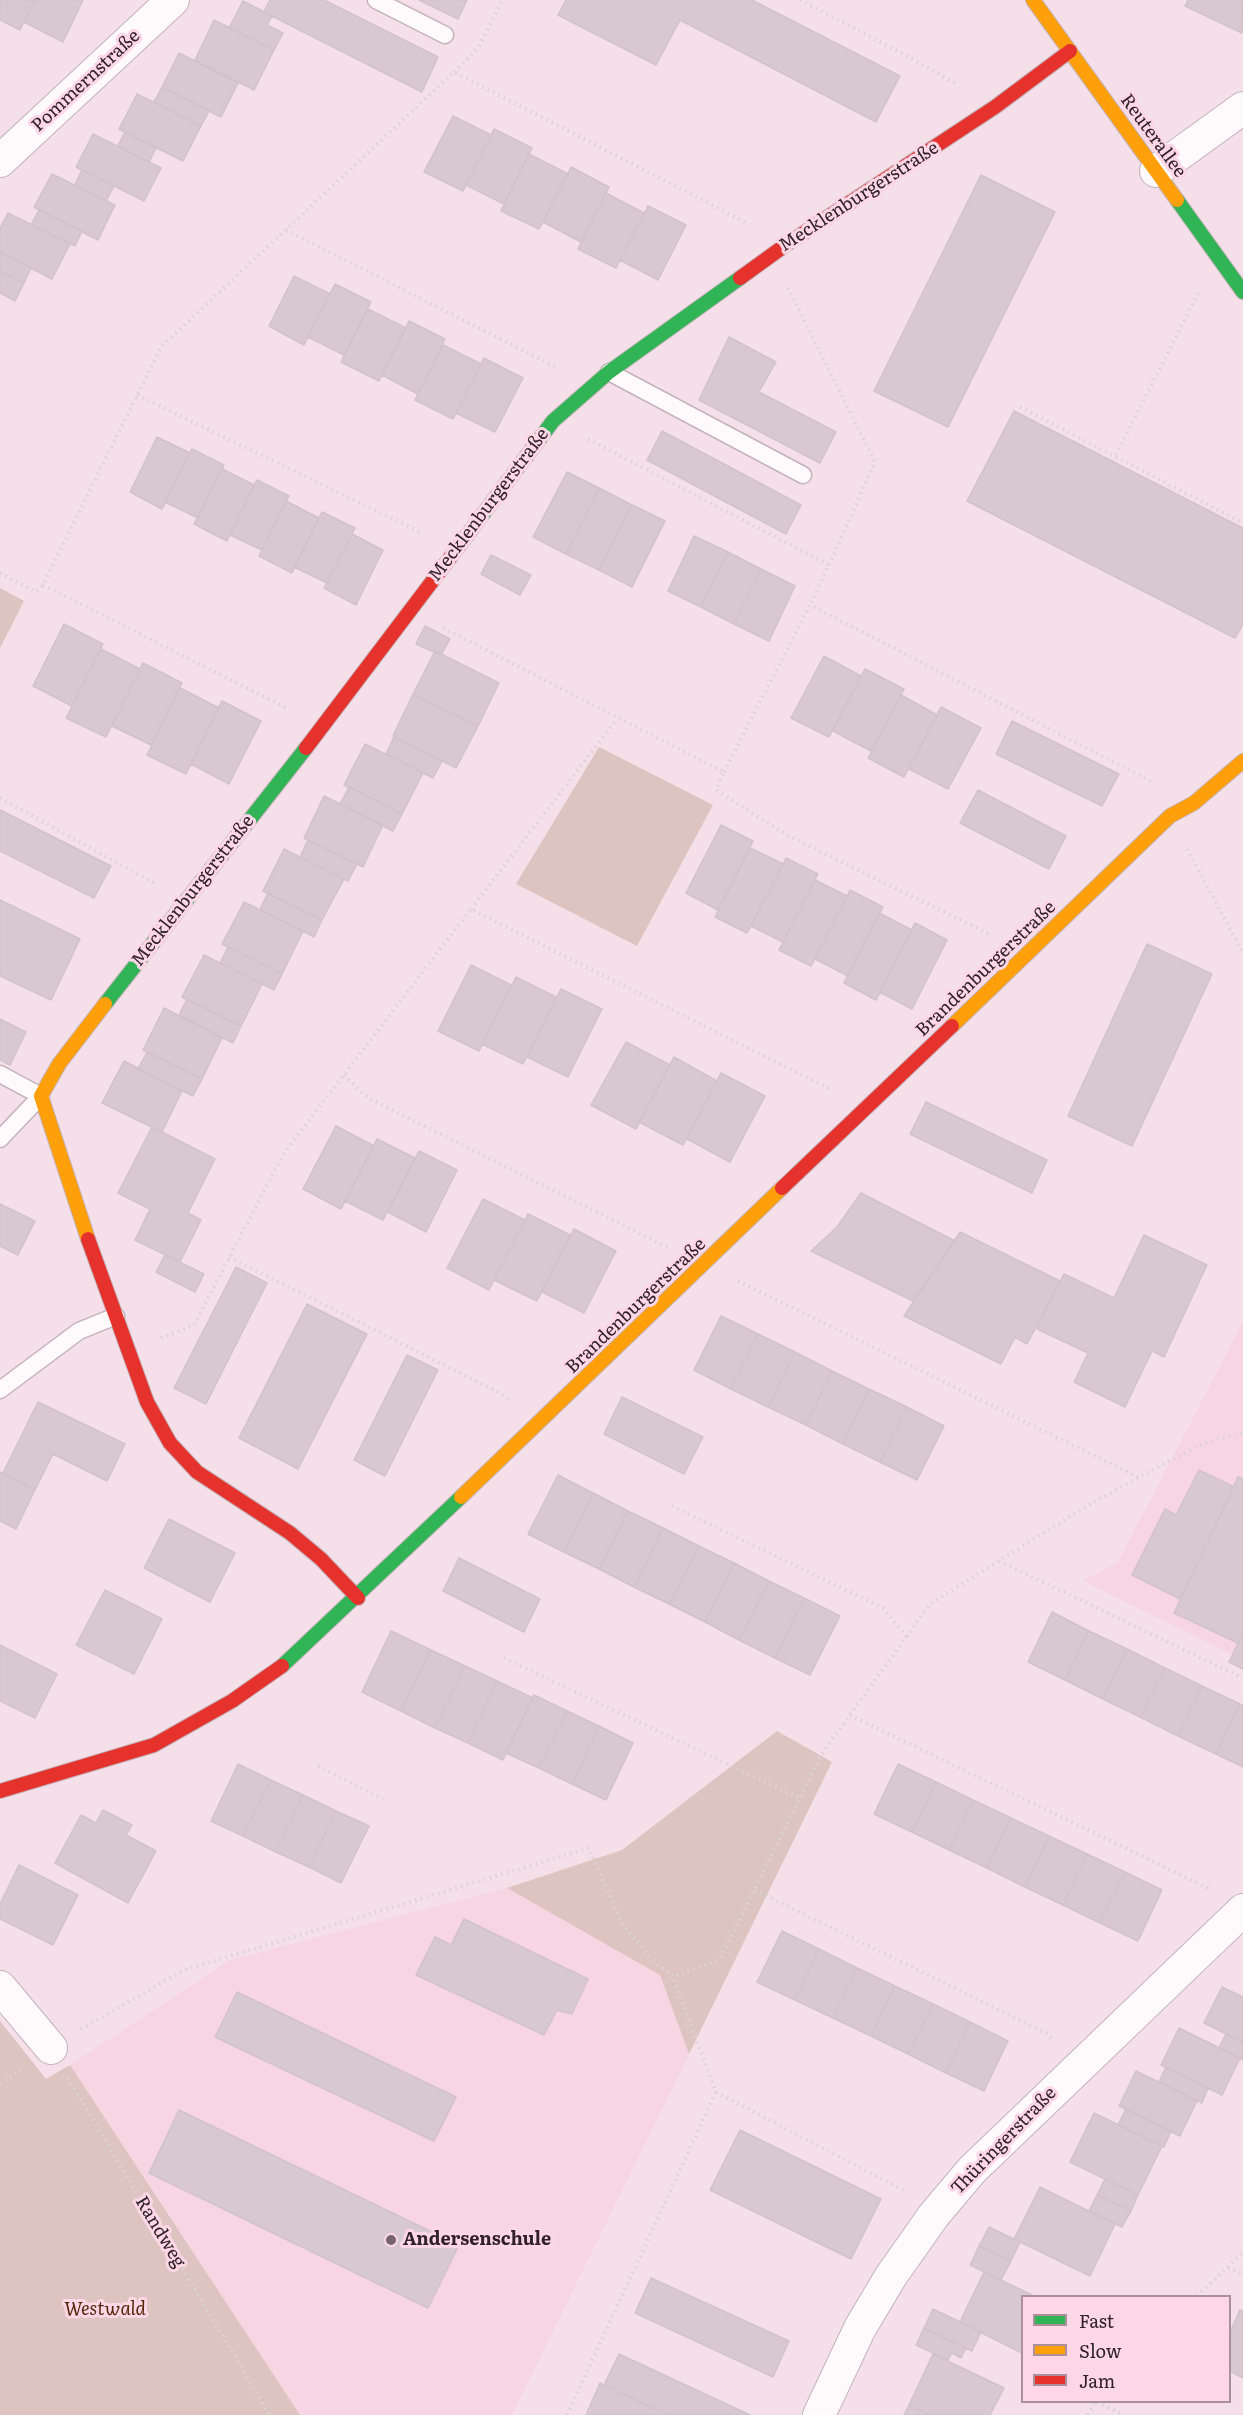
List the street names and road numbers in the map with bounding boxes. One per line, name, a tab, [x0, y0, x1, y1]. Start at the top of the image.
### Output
street label: Pommernstraße	[27, 25, 145, 137]
street label: Reuterallee	[1116, 90, 1190, 182]
street label: Mecklenburgerstraße	[775, 137, 943, 257]
street label: Mecklenburgerstraße	[424, 424, 554, 586]
street label: Mecklenburgerstraße	[127, 811, 259, 971]
street label: Brandenburgerstraße	[912, 897, 1060, 1041]
street label: Brandenburgerstraße	[562, 1234, 710, 1378]
street label: Thüringerstraße	[947, 2083, 1061, 2199]
street label: Randweg	[130, 2192, 190, 2272]

